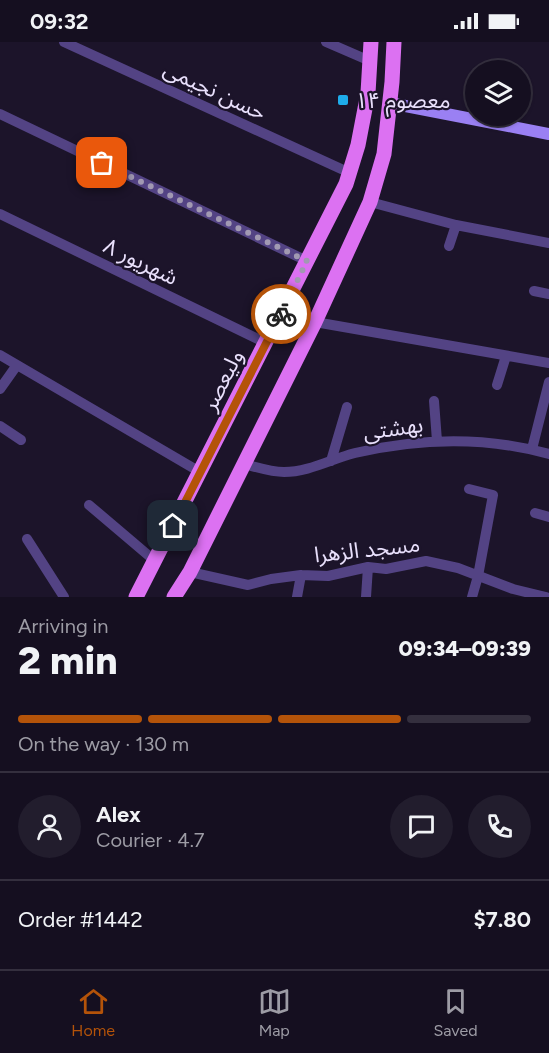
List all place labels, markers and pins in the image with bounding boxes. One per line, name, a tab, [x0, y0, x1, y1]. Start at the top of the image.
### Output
place label: ۱۴ معصوم	[355, 87, 451, 117]
marker: ۱۴ معصوم	[336, 93, 350, 107]
pin	[76, 137, 127, 188]
pin	[147, 500, 198, 551]

